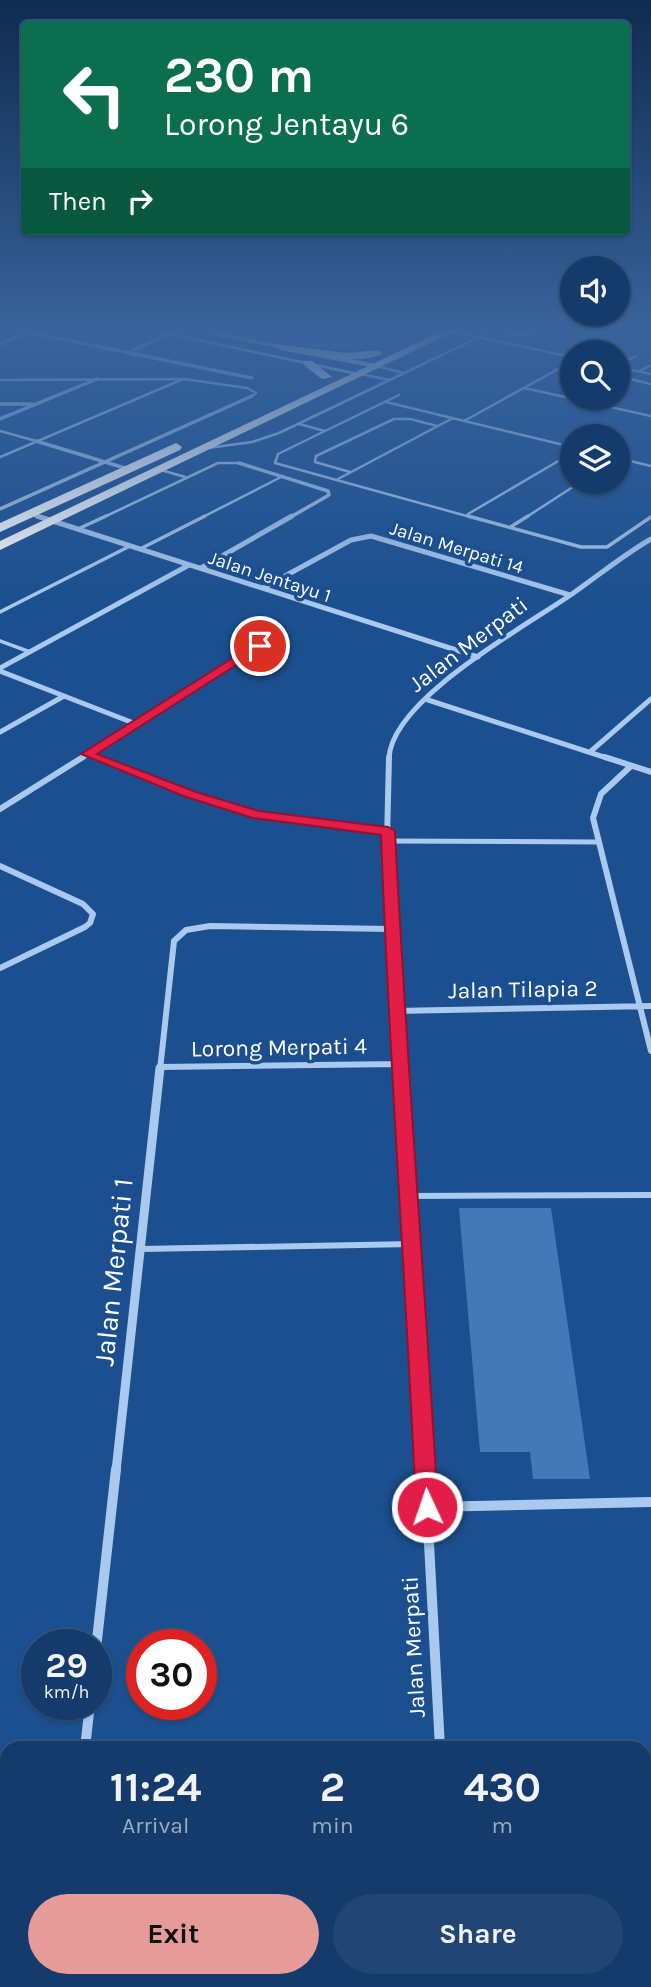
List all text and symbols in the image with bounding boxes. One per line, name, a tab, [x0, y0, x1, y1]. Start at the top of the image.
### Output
text: 230 m	[164, 47, 314, 104]
icon: left	[49, 49, 140, 140]
text: Lorong Jentayu 6	[164, 106, 409, 143]
icon: right	[121, 182, 159, 220]
text: Then	[49, 186, 107, 217]
map controls	[560, 256, 630, 494]
button: sound	[560, 256, 630, 326]
button: search	[560, 340, 630, 410]
button: layers	[560, 424, 630, 494]
street label: Jalan Merpati 14	[387, 517, 526, 579]
street label: Jalan Jentayu 1	[206, 547, 334, 607]
street label: Jalan Merpati	[404, 591, 533, 698]
pin	[230, 616, 290, 676]
icon: arrive	[241, 627, 279, 665]
street label: Jalan Tilapia 2	[448, 975, 598, 1004]
street label: Lorong Merpati 4	[191, 1032, 367, 1063]
street label: Jalan Merpati 1	[87, 1177, 140, 1367]
position arrow	[390, 1470, 464, 1544]
street label: Jalan Merpati	[396, 1576, 431, 1718]
speed limit sign: 30	[126, 1629, 217, 1720]
text: 29	[45, 1645, 88, 1686]
text: km/h	[44, 1681, 89, 1703]
text: 11:24	[110, 1762, 202, 1812]
text: 2	[320, 1762, 345, 1812]
text: 430	[463, 1762, 541, 1812]
text: Arrival	[122, 1812, 189, 1839]
text: min	[311, 1812, 354, 1839]
text: m	[492, 1812, 513, 1839]
button: Exit	[28, 1894, 319, 1974]
button: Share	[333, 1894, 623, 1974]

